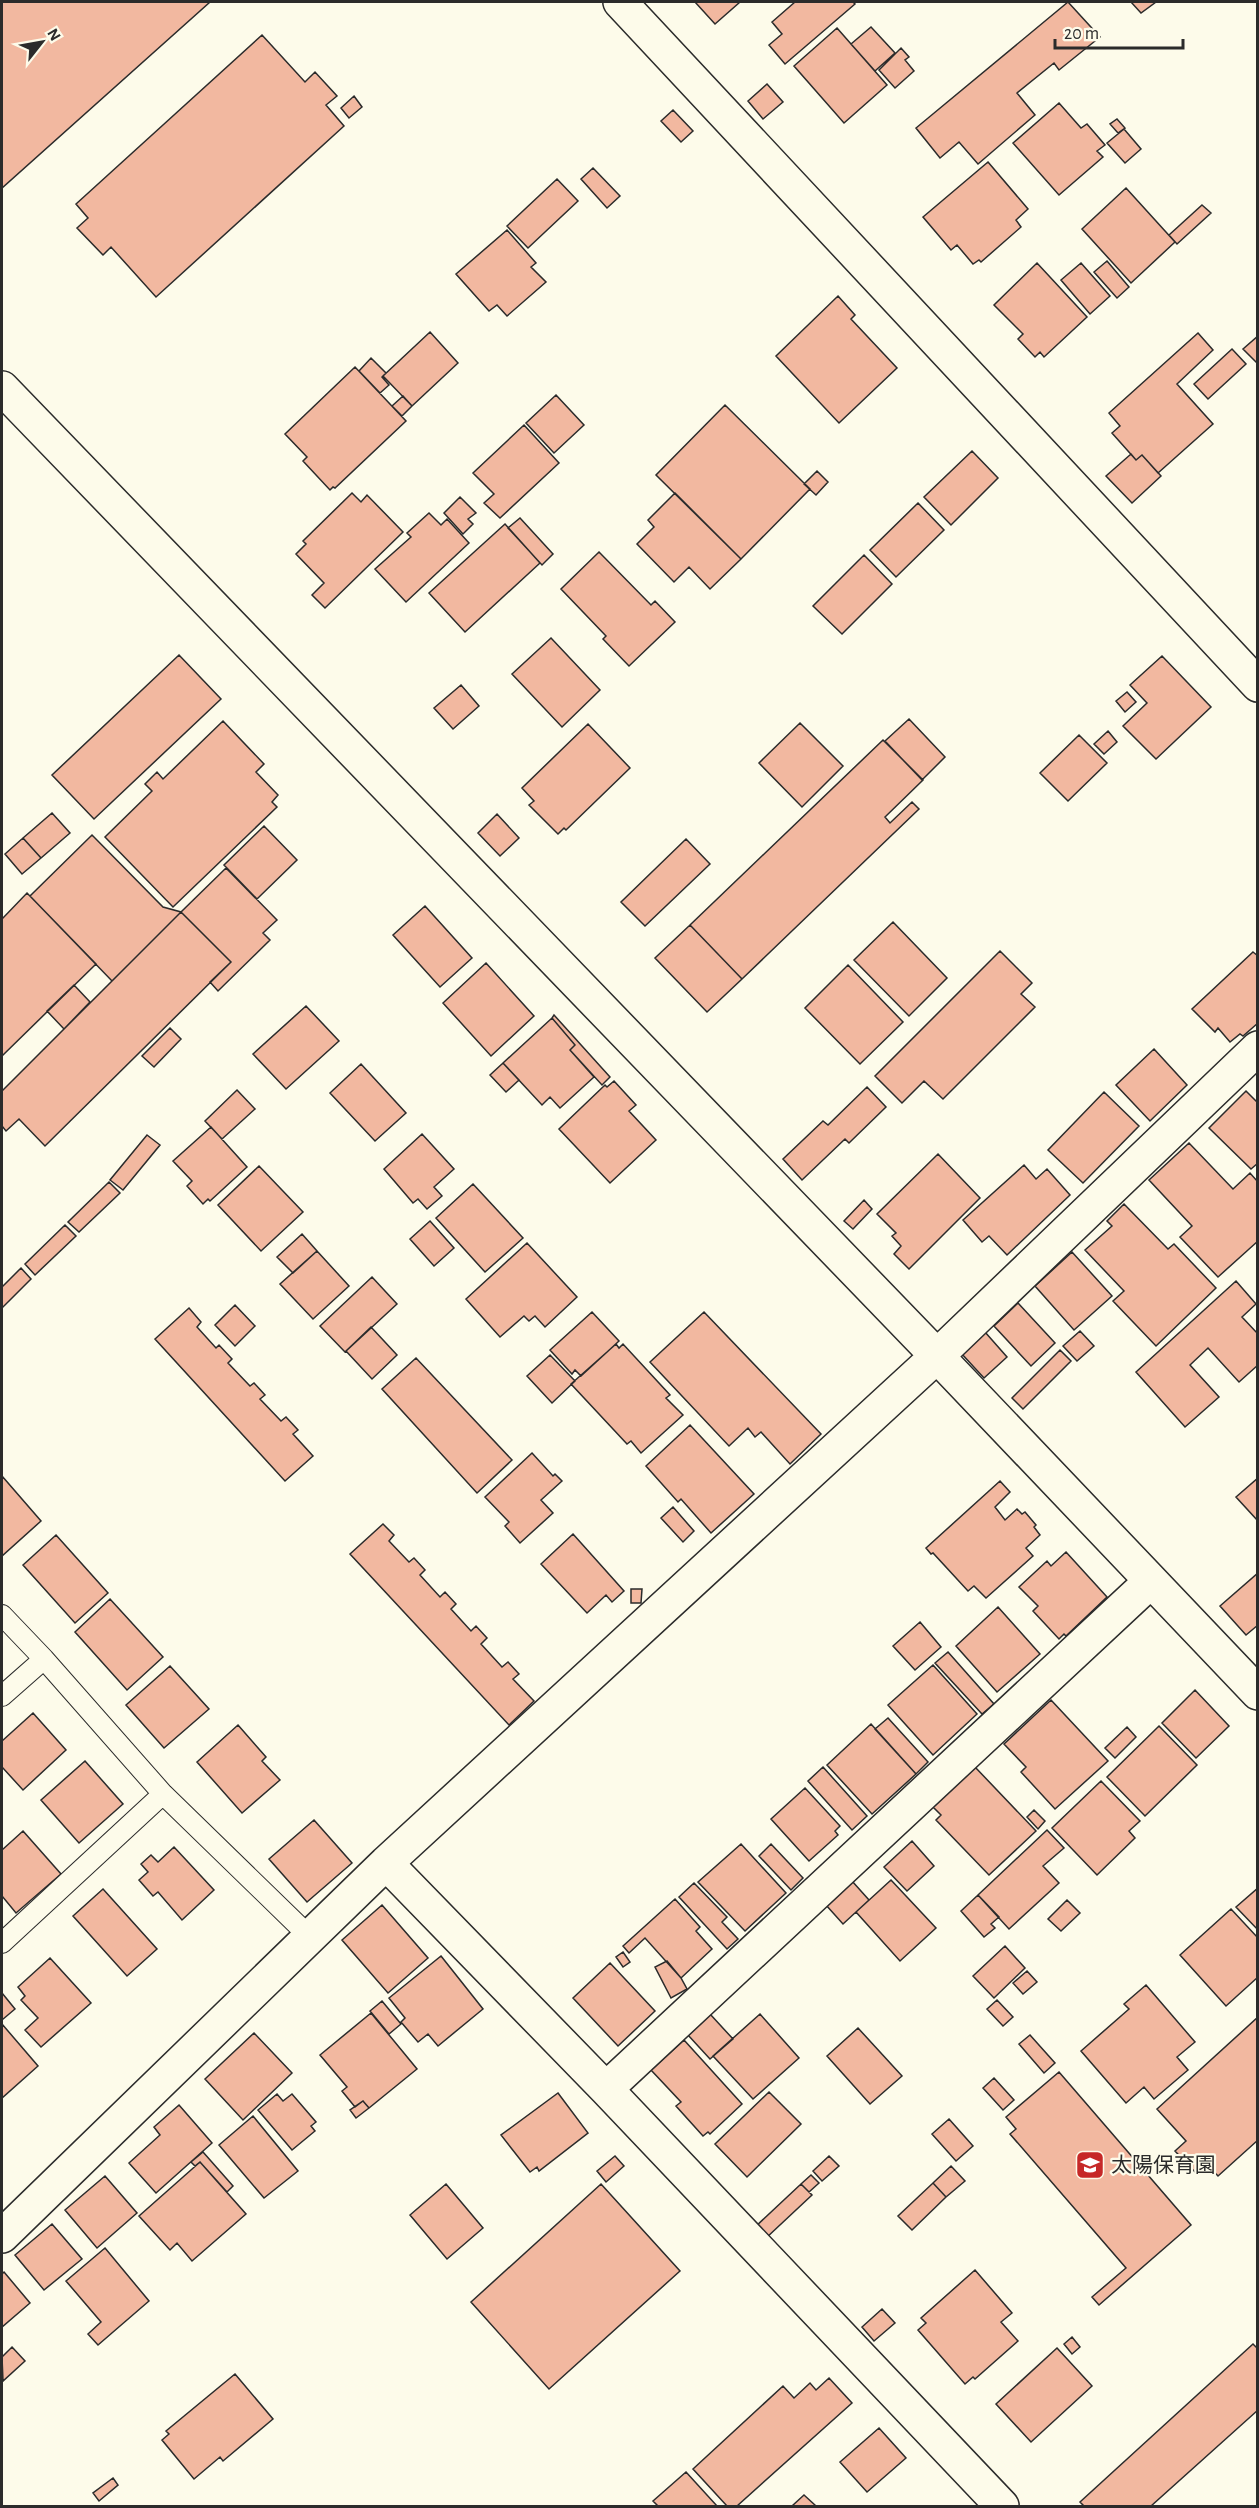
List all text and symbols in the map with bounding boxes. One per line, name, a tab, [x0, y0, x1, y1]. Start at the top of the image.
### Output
north arrow	[12, 12, 72, 72]
scale bar	[1055, 12, 1182, 50]
text: 20 m	[1064, 25, 1099, 43]
text: N	[44, 26, 64, 44]
school or university icon: 太陽保育園	[1074, 2149, 1106, 2181]
place label: 太陽保育園	[1111, 2154, 1216, 2176]

